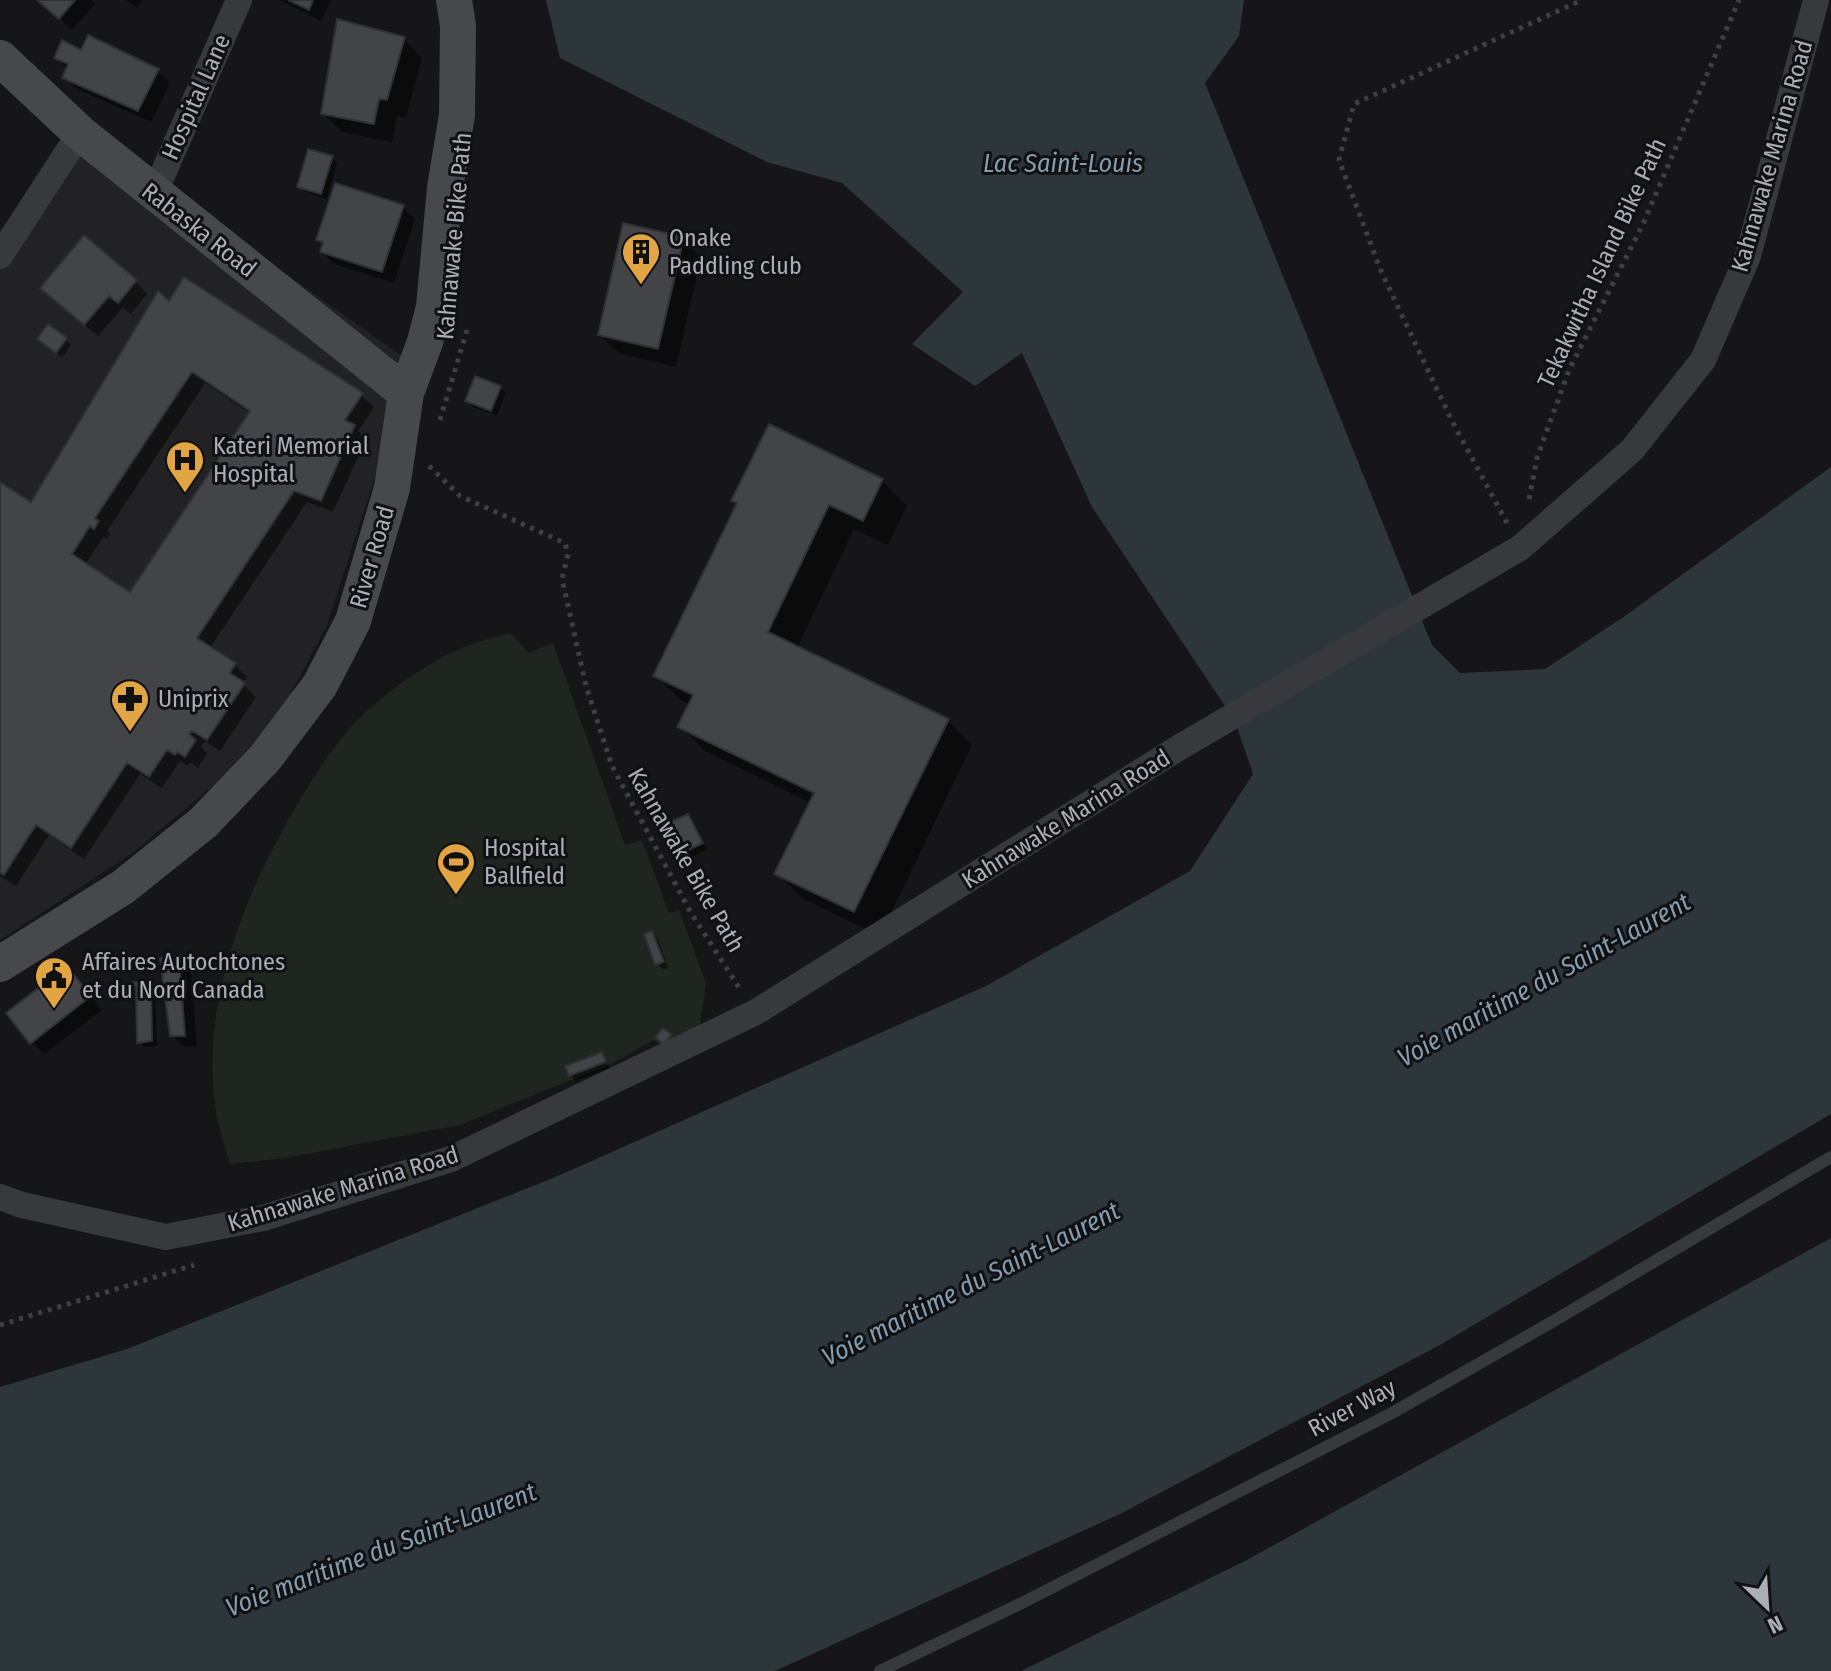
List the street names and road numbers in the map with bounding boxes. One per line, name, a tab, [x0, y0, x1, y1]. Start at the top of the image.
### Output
street label: Hospital Lane	[156, 30, 236, 164]
street label: Kahnawake Marina Road	[1725, 37, 1819, 275]
street label: Kahnawake Bike Path	[431, 131, 477, 341]
street label: Tekakwitha Island Bike Path	[1532, 134, 1672, 392]
street label: Rabaska Road	[136, 177, 262, 283]
street label: River Road	[344, 503, 400, 611]
street label: Kahnawake Marina Road	[957, 744, 1175, 894]
street label: Kahnawake Bike Path	[622, 763, 750, 957]
street label: Kahnawake Marina Road	[224, 1141, 462, 1237]
street label: River Way	[1304, 1373, 1401, 1443]

